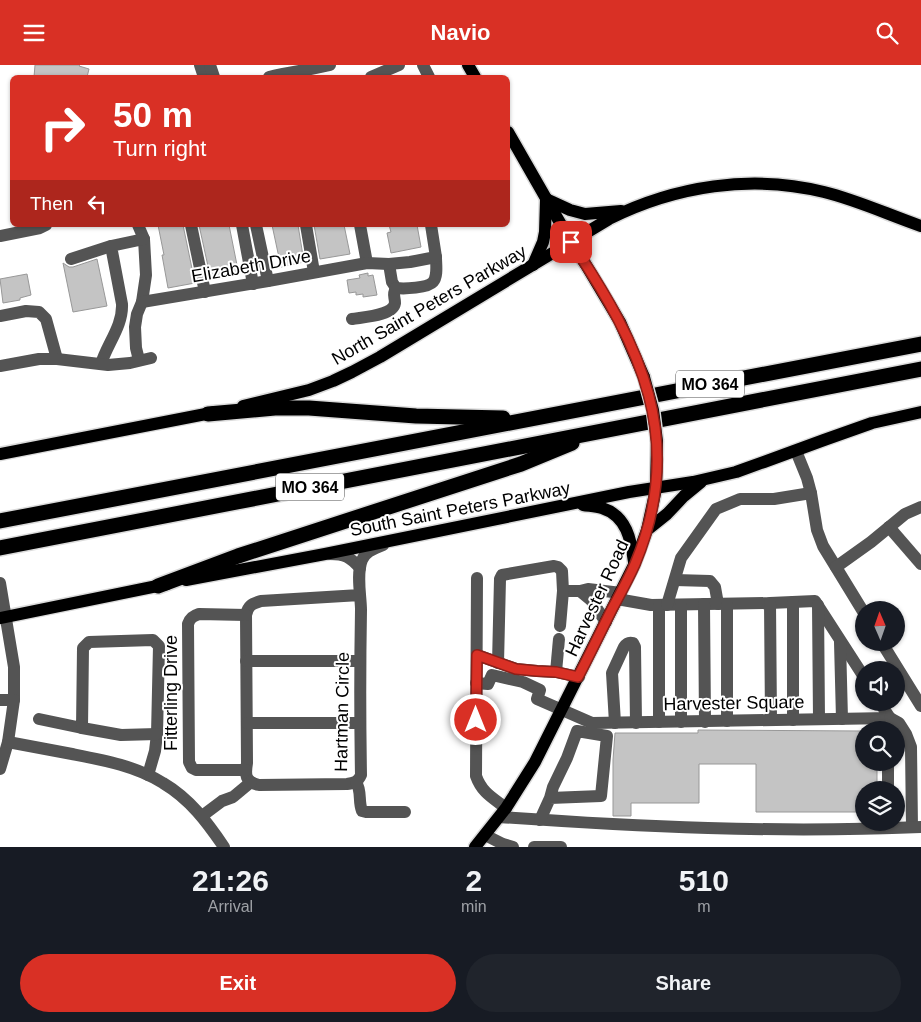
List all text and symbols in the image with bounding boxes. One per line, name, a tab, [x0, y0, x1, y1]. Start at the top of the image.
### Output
icon: menu	[20, 19, 48, 47]
icon: search	[873, 19, 901, 47]
text: Navio	[431, 20, 490, 45]
icon: right	[30, 95, 95, 160]
text: 50 m	[113, 95, 193, 134]
text: Turn right	[113, 136, 206, 161]
icon: left	[83, 190, 111, 218]
text: Then	[30, 193, 73, 214]
pin	[550, 221, 592, 263]
icon: arrive	[557, 228, 585, 256]
street label: North Saint Peters Parkway	[328, 241, 530, 369]
street label: Elizabeth Drive	[190, 246, 312, 286]
road number: MO 364	[676, 371, 744, 397]
road number: MO 364	[276, 473, 344, 501]
street label: South Saint Peters Parkway	[348, 478, 572, 540]
street label: Harvester Road	[561, 537, 633, 659]
north arrow	[855, 601, 905, 651]
map controls	[855, 601, 905, 831]
street label: Fitterling Drive	[161, 635, 181, 751]
street label: Hartman Circle	[331, 652, 353, 772]
button: sound	[855, 661, 905, 711]
street label: Harvester Square	[663, 692, 805, 714]
position arrow	[449, 693, 501, 745]
button: search	[855, 721, 905, 771]
button: layers	[855, 781, 905, 831]
text: 21:26	[192, 864, 269, 897]
text: 2	[465, 864, 482, 897]
text: 510	[679, 864, 729, 897]
text: Arrival	[208, 898, 253, 915]
text: min	[461, 898, 487, 915]
text: m	[697, 898, 710, 915]
button: Exit	[20, 954, 456, 1012]
button: Share	[466, 954, 901, 1012]

